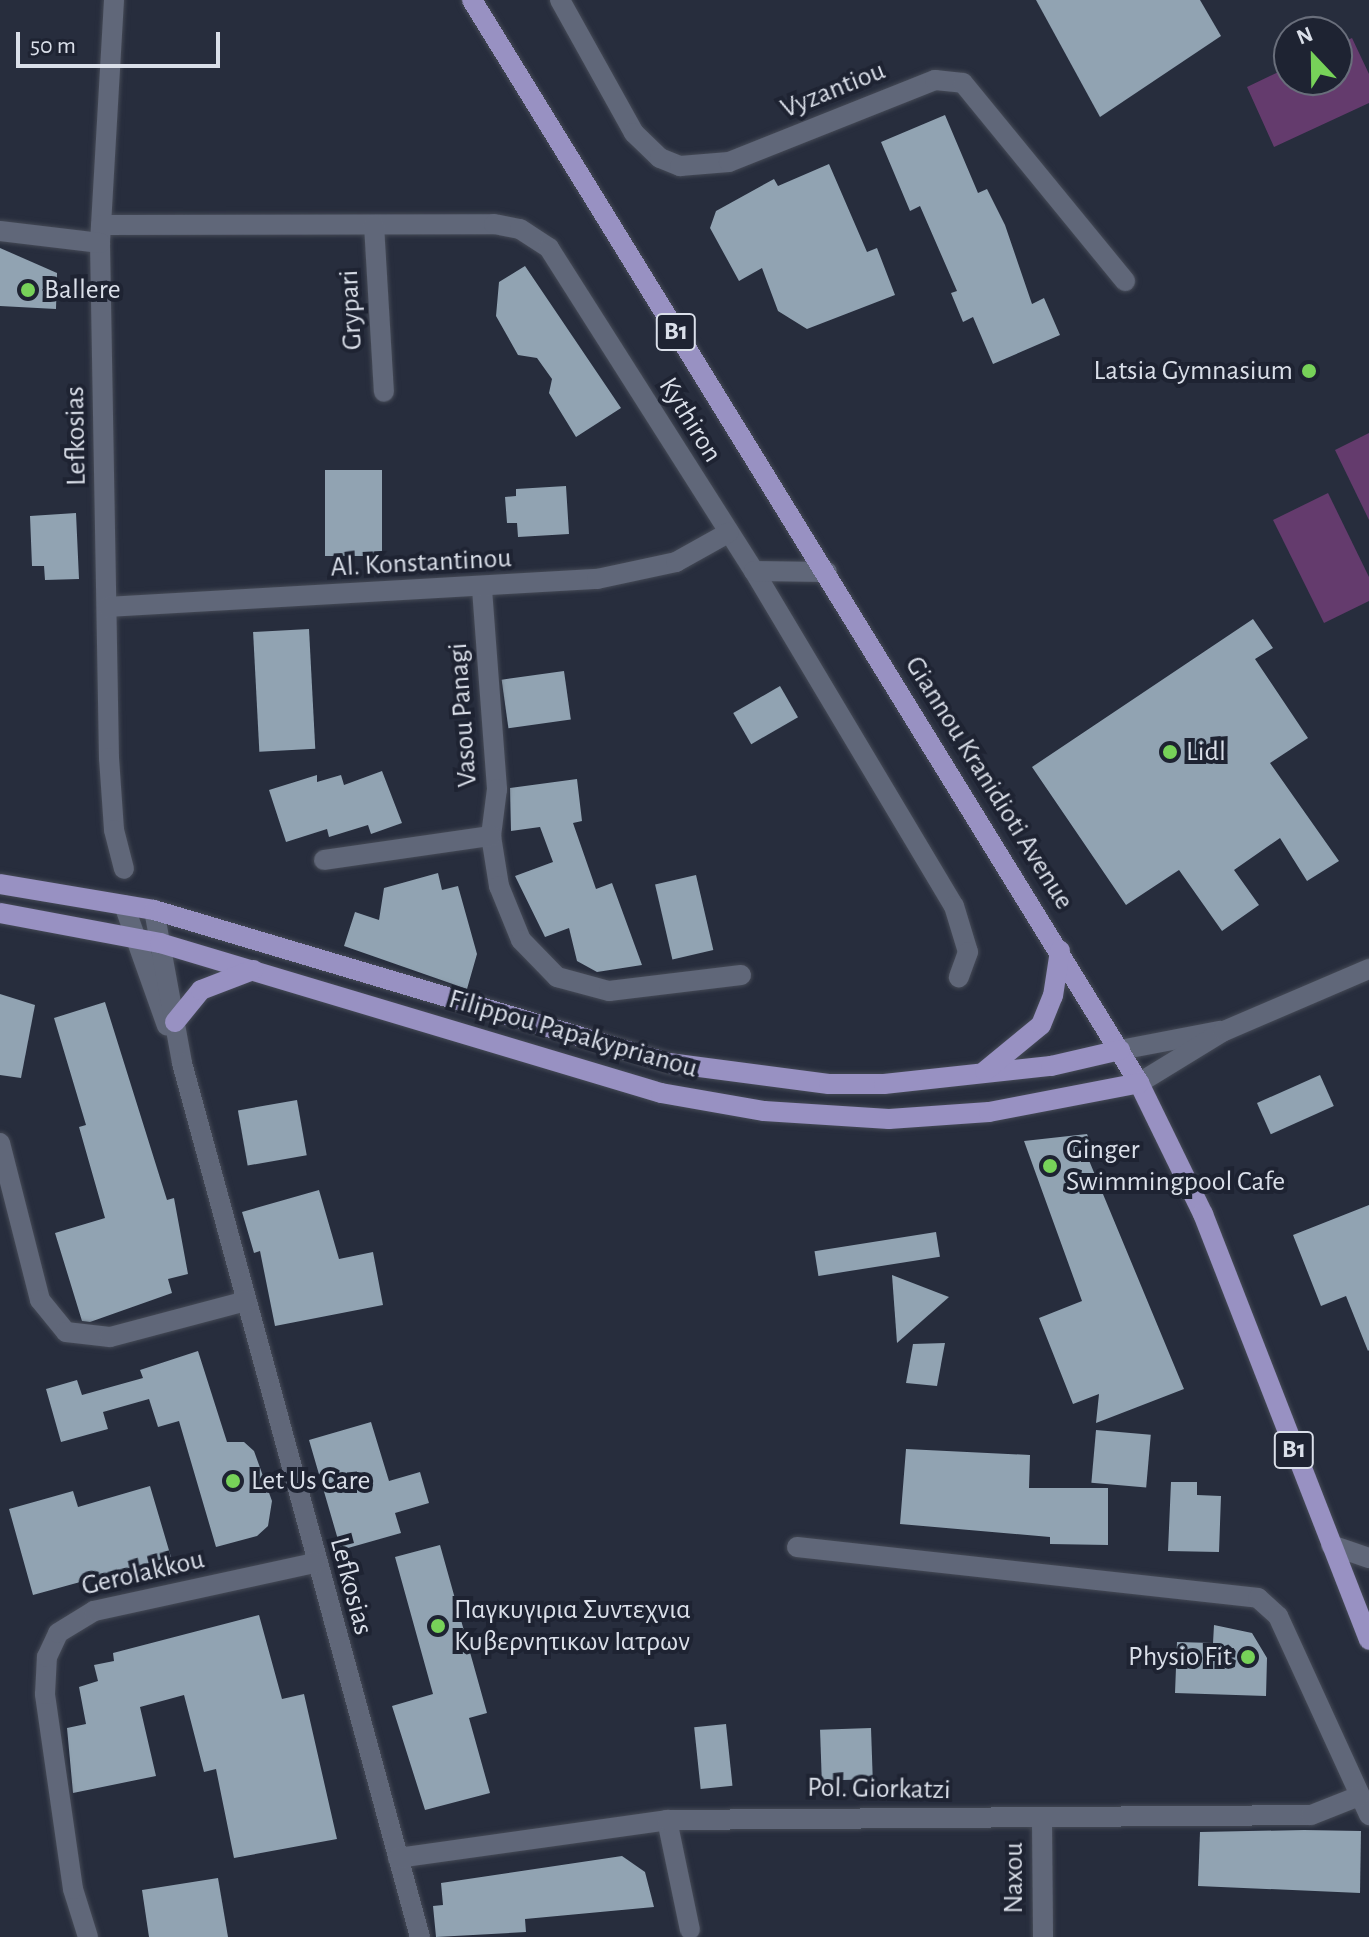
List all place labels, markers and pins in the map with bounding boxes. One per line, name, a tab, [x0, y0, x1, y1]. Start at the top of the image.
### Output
place label: Ballere	[44, 273, 121, 307]
marker: Ballere	[19, 281, 37, 299]
place label: Latsia Gymnasium	[1094, 354, 1293, 388]
marker: Latsia Gymnasium	[1300, 362, 1318, 380]
place label: Lidl	[1186, 735, 1226, 769]
marker: Lidl	[1161, 743, 1179, 761]
place label: Ginger Swimmingpool Cafe	[1066, 1133, 1285, 1199]
marker: Ginger Swimmingpool Cafe	[1041, 1157, 1059, 1175]
place label: Let Us Care	[251, 1464, 370, 1498]
marker: Let Us Care	[222, 1470, 244, 1492]
place label: Παγκυγιρια Συντεχνια Κυβερνητικων Ιατρων	[454, 1593, 691, 1659]
marker: Παγκυγιρια Συντεχνια Κυβερνητικων Ιατρων	[429, 1617, 447, 1635]
place label: Physio Fit	[1128, 1640, 1232, 1674]
marker: Physio Fit	[1239, 1648, 1257, 1666]

